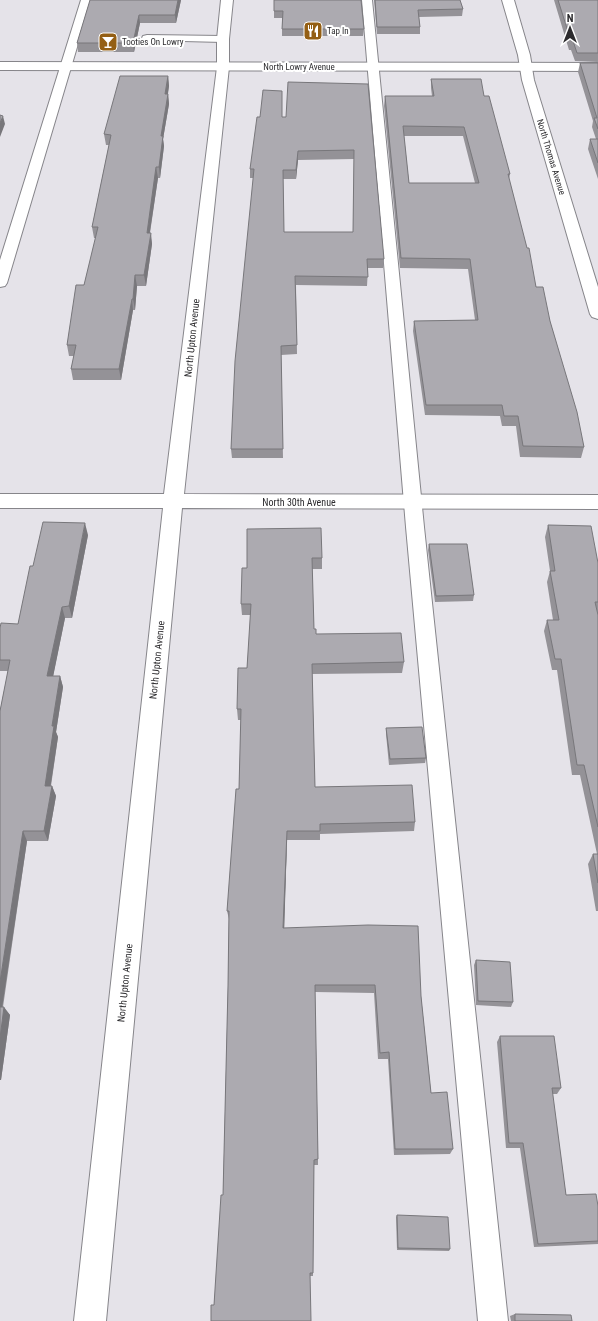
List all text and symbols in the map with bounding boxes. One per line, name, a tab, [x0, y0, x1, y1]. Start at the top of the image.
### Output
north arrow	[550, 8, 590, 48]
text: N	[567, 12, 574, 25]
restaurant icon: Tap In	[302, 20, 324, 42]
place label: Tap In	[327, 26, 349, 36]
bar icon: Tooties On Lowry	[97, 31, 119, 53]
place label: Tooties On Lowry	[122, 37, 184, 47]
street label: North Lowry Avenue	[263, 62, 335, 72]
street label: North Thomas Avenue	[535, 118, 567, 196]
street label: North Upton Avenue	[182, 298, 202, 378]
street label: North 30th Avenue	[262, 497, 336, 508]
street label: North Upton Avenue	[147, 620, 167, 700]
street label: North Upton Avenue	[115, 943, 135, 1023]

